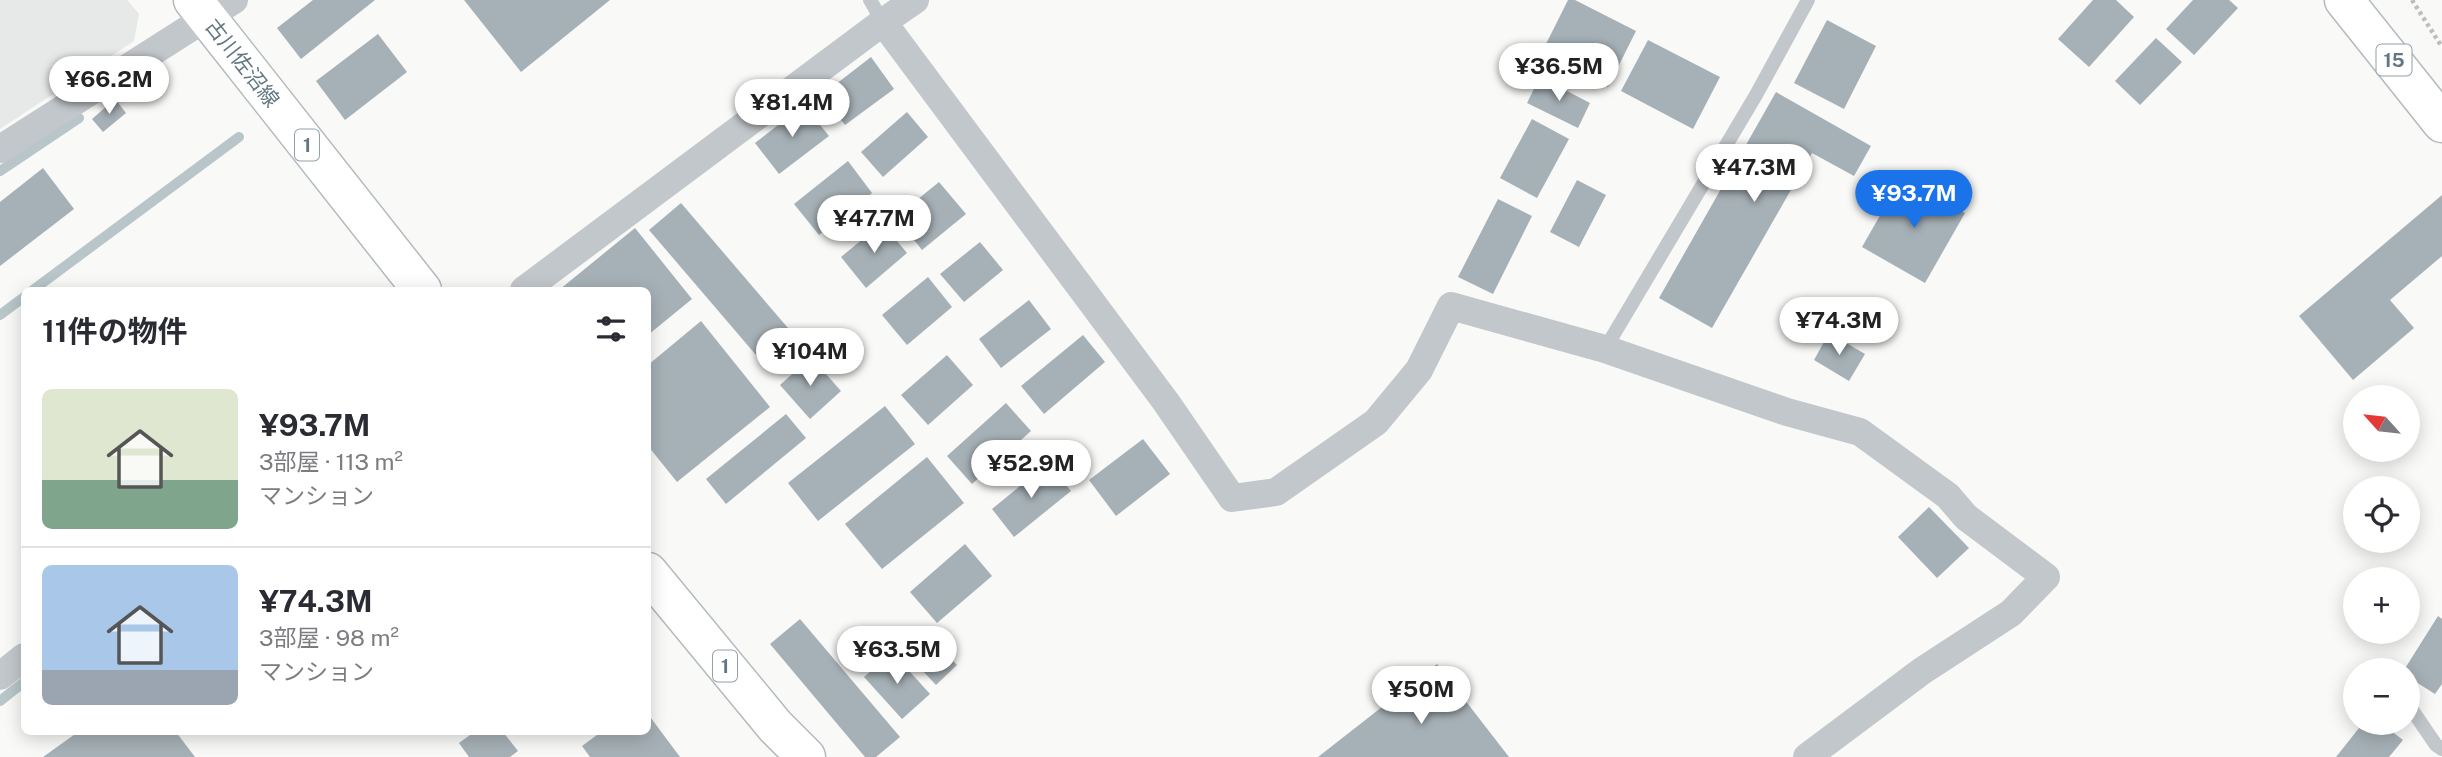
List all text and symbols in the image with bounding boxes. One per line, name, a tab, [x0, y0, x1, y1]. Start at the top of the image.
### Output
street label: 古川佐沼線	[200, 14, 285, 112]
pin: ¥36.5M	[1502, 43, 1616, 103]
road number: 15	[2376, 44, 2412, 76]
text: ¥36.5M	[1515, 52, 1603, 79]
pin: ¥66.2M	[52, 57, 166, 116]
text: ¥66.2M	[65, 65, 153, 92]
pin: ¥81.4M	[735, 80, 849, 139]
text: ¥81.4M	[751, 88, 833, 115]
road number: 1	[295, 130, 319, 160]
pin: ¥47.3M	[1697, 144, 1811, 204]
text: ¥47.3M	[1712, 153, 1796, 180]
pin: ¥93.7M	[1857, 170, 1971, 230]
text: ¥93.7M	[1871, 179, 1957, 206]
pin: ¥47.7M	[817, 196, 931, 255]
text: ¥47.7M	[833, 204, 915, 231]
pin: ¥74.3M	[1782, 298, 1896, 357]
text: ¥74.3M	[1796, 306, 1882, 333]
icon: filters	[592, 310, 630, 348]
text: 11件の物件	[42, 313, 188, 349]
pin: ¥104M	[761, 328, 859, 388]
text: ¥104M	[772, 337, 848, 364]
north arrow	[2343, 385, 2420, 462]
map controls	[2343, 385, 2420, 735]
text: ¥93.7M	[259, 407, 370, 443]
icon: home	[98, 417, 182, 501]
pin: ¥52.9M	[974, 440, 1088, 500]
text: 3部屋 · 113 m²	[259, 448, 403, 475]
text: ¥52.9M	[987, 449, 1075, 476]
button: locate	[2343, 476, 2420, 553]
text: マンション	[259, 482, 374, 509]
button: +	[2343, 567, 2420, 644]
text: ¥74.3M	[259, 583, 372, 619]
icon: home	[98, 593, 182, 677]
text: 3部屋 · 98 m²	[259, 624, 399, 651]
pin: ¥63.5M	[840, 626, 954, 686]
text: ¥63.5M	[853, 635, 941, 662]
road number: 1	[713, 650, 737, 681]
text: マンション	[259, 658, 374, 685]
button: −	[2343, 658, 2420, 735]
pin: ¥50M	[1380, 666, 1462, 726]
text: ¥50M	[1388, 675, 1454, 702]

